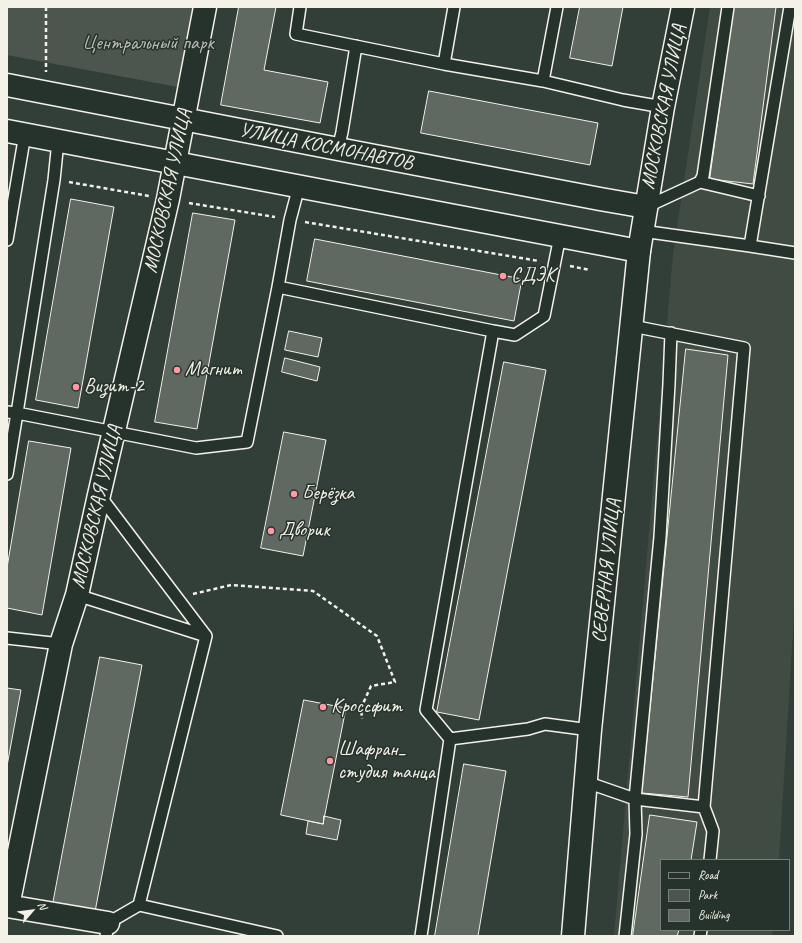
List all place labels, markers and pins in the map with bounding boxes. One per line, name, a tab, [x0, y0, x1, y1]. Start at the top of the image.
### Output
place label: СДЭК	[511, 264, 555, 288]
marker: СДЭК	[498, 271, 508, 281]
place label: Магнит	[185, 358, 242, 382]
marker: Магнит	[172, 365, 182, 375]
place label: Визит-2	[84, 375, 144, 399]
marker: Визит-2	[71, 382, 81, 392]
place label: Берёзка	[302, 482, 354, 506]
marker: Берёзка	[289, 489, 299, 499]
place label: Дворик	[279, 519, 330, 543]
marker: Дворик	[266, 526, 276, 536]
place label: Кроссфит	[331, 695, 402, 719]
marker: Кроссфит	[318, 702, 328, 712]
place label: Шафран_ студия танца	[338, 738, 435, 785]
marker: Шафран_ студия танца	[325, 756, 335, 766]

